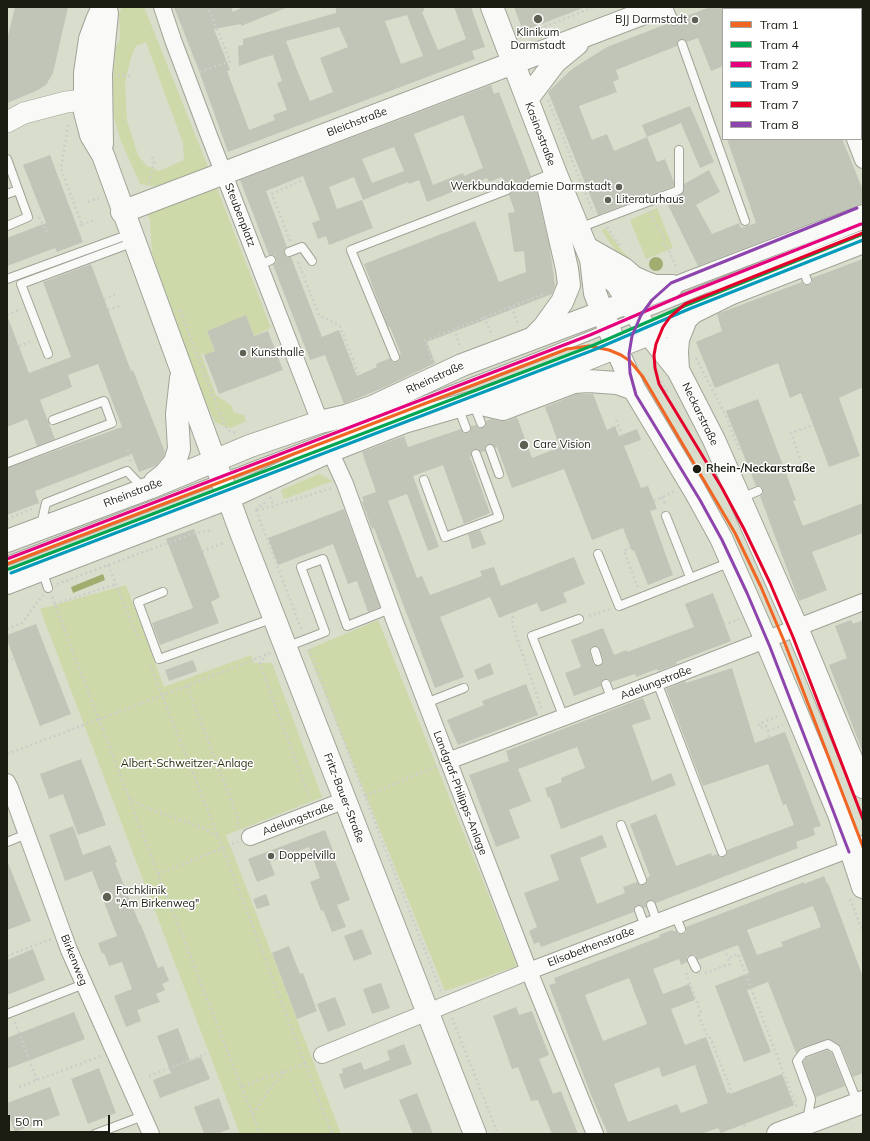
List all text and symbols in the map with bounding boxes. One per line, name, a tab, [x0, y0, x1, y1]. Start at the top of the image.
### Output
legend	[722, 8, 862, 140]
marker: Klinikum Darmstadt	[532, 13, 544, 25]
place label: BJJ Darmstadt	[615, 13, 687, 27]
marker: BJJ Darmstadt	[690, 15, 700, 25]
text: Tram 1	[760, 17, 799, 32]
place label: Klinikum Darmstadt	[511, 26, 565, 52]
text: Tram 4	[760, 37, 799, 52]
text: Tram 2	[760, 57, 799, 72]
text: Tram 9	[760, 77, 799, 92]
text: Tram 7	[760, 97, 799, 112]
street label: Kasinostraße	[522, 100, 558, 168]
street label: Bleichstraße	[325, 104, 389, 140]
text: Tram 8	[760, 117, 799, 132]
place label: Werkbundakademie Darmstadt	[450, 180, 611, 194]
street label: Steubenplatz	[222, 181, 258, 249]
marker: Werkbundakademie Darmstadt	[614, 182, 624, 192]
place label: Literaturhaus	[616, 193, 684, 207]
marker: Literaturhaus	[603, 195, 613, 205]
place label: Kunsthalle	[251, 346, 304, 360]
marker: Kunsthalle	[238, 348, 248, 358]
street label: Rheinstraße	[404, 359, 466, 397]
street label: Neckarstraße	[679, 380, 721, 448]
place label: Care Vision	[533, 438, 591, 452]
marker: Care Vision	[518, 439, 530, 451]
place label: Rhein-/Neckarstraße	[706, 462, 815, 476]
marker: Rhein-/Neckarstraße	[691, 463, 703, 475]
street label: Rheinstraße	[102, 476, 164, 510]
street label: Adelungstraße	[618, 663, 694, 703]
street label: Landgraf-Philipps-Anlage	[430, 729, 490, 857]
street label: Fritz-Bauer-Straße	[321, 751, 367, 845]
park label: Albert-Schweitzer-Anlage	[121, 757, 253, 771]
street label: Adelungstraße	[260, 799, 336, 839]
place label: Doppelvilla	[279, 849, 336, 863]
marker: Doppelvilla	[266, 851, 276, 861]
place label: Fachklinik "Am Birkenweg"	[116, 884, 199, 910]
marker: Fachklinik "Am Birkenweg"	[101, 891, 113, 903]
street label: Elisabethenstraße	[546, 924, 636, 970]
street label: Birkenweg	[58, 932, 90, 988]
scale bar	[10, 1107, 112, 1133]
text: 50 m	[15, 1114, 43, 1129]

